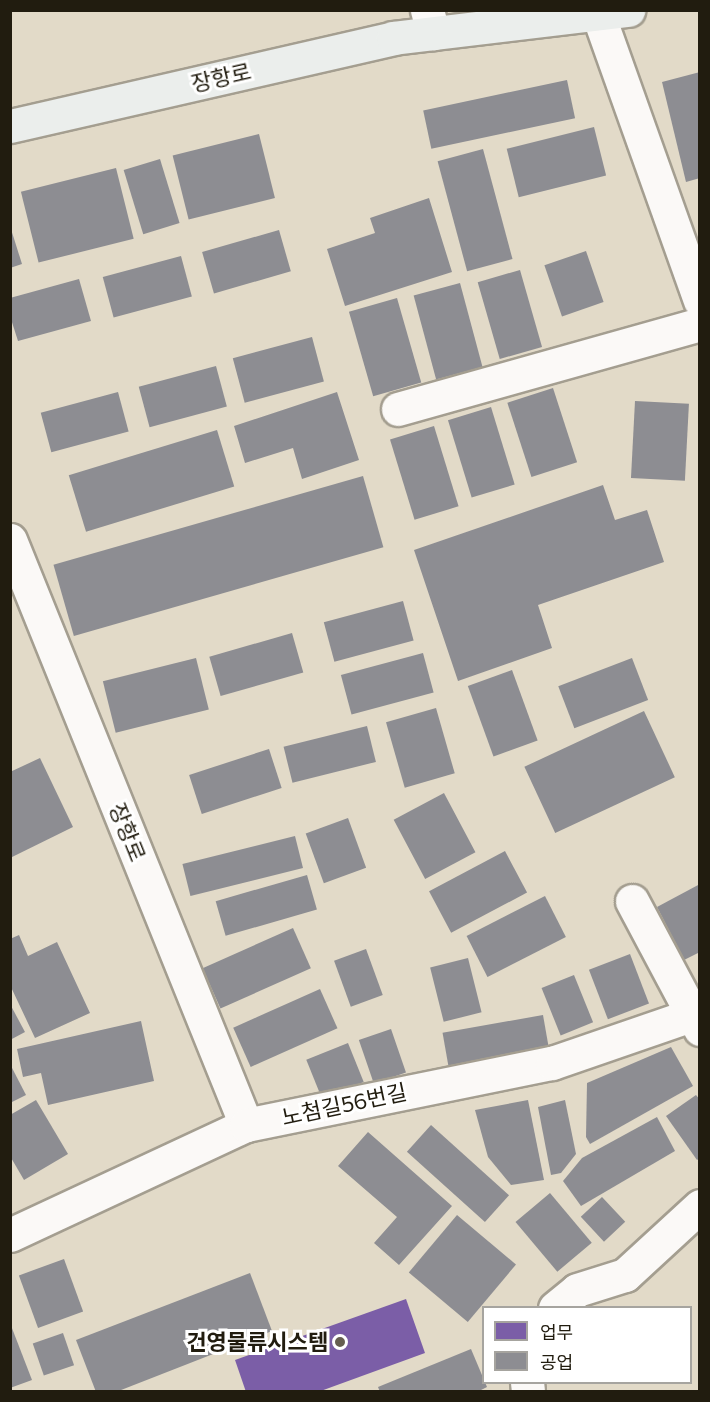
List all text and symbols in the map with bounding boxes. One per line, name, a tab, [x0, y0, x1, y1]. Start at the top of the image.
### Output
street label: 장항로	[188, 57, 254, 97]
street label: 장항로	[104, 799, 152, 865]
street label: 노첨길56번길	[279, 1078, 409, 1130]
legend	[482, 1306, 692, 1384]
text: 업무	[540, 1321, 573, 1343]
place label: 건영물류시스템	[186, 1329, 328, 1355]
marker: 건영물류시스템	[333, 1335, 347, 1349]
text: 공업	[540, 1351, 573, 1373]

